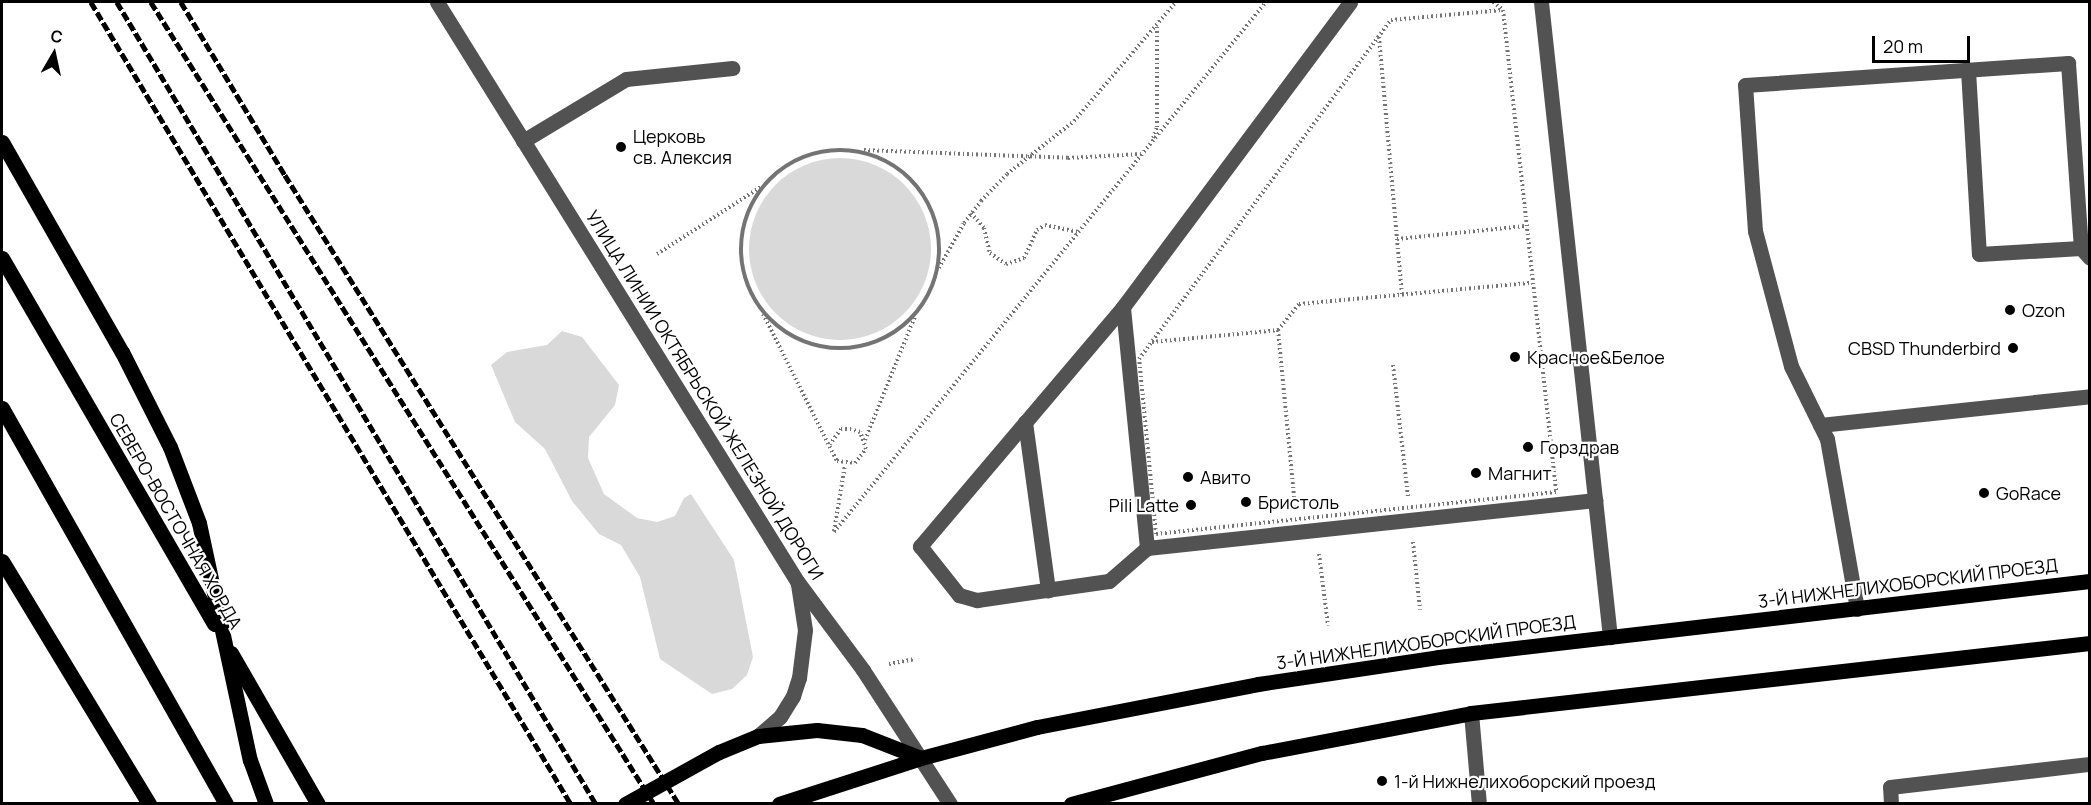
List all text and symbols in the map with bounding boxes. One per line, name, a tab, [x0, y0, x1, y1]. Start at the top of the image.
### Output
north arrow	[24, 24, 84, 84]
text: С	[49, 24, 64, 48]
scale bar	[1875, 24, 1972, 62]
text: 20 m	[1883, 34, 1923, 58]
place label: Церковь св. Алексия	[633, 126, 732, 168]
marker: Церковь св. Алексия	[614, 140, 628, 154]
street label: УЛИЦА ЛИНИИ ОКТЯБРЬСКОЙ ЖЕЛЕЗНОЙ ДОРОГИ	[582, 206, 828, 584]
place label: Ozon	[2022, 299, 2065, 321]
marker: Ozon	[2003, 303, 2017, 317]
place label: CBSD Thunderbird	[1848, 337, 2001, 359]
marker: CBSD Thunderbird	[2006, 341, 2020, 355]
place label: Красное&Белое	[1527, 346, 1665, 368]
marker: Красное&Белое	[1508, 350, 1522, 364]
street label: СЕВЕРО-ВОСТОЧНАЯ ХОРДА	[105, 409, 247, 633]
place label: Горздрав	[1540, 436, 1619, 458]
marker: Горздрав	[1521, 440, 1535, 454]
place label: Магнит	[1488, 462, 1551, 484]
place label: Авито	[1200, 466, 1251, 488]
marker: Магнит	[1469, 466, 1483, 480]
marker: Авито	[1181, 470, 1195, 484]
place label: GoRace	[1996, 482, 2061, 504]
marker: GoRace	[1977, 486, 1991, 500]
place label: Бристоль	[1258, 491, 1339, 513]
place label: Pili Latte	[1109, 494, 1179, 516]
marker: Бристоль	[1239, 495, 1253, 509]
marker: Pili Latte	[1184, 498, 1198, 512]
street label: 3-Й НИЖНЕЛИХОБОРСКИЙ ПРОЕЗД	[1757, 554, 2059, 612]
street label: 3-Й НИЖНЕЛИХОБОРСКИЙ ПРОЕЗД	[1275, 610, 1577, 674]
place label: 1-й Нижнелихоборский проезд	[1394, 770, 1655, 792]
marker: 1-й Нижнелихоборский проезд	[1375, 774, 1389, 788]

